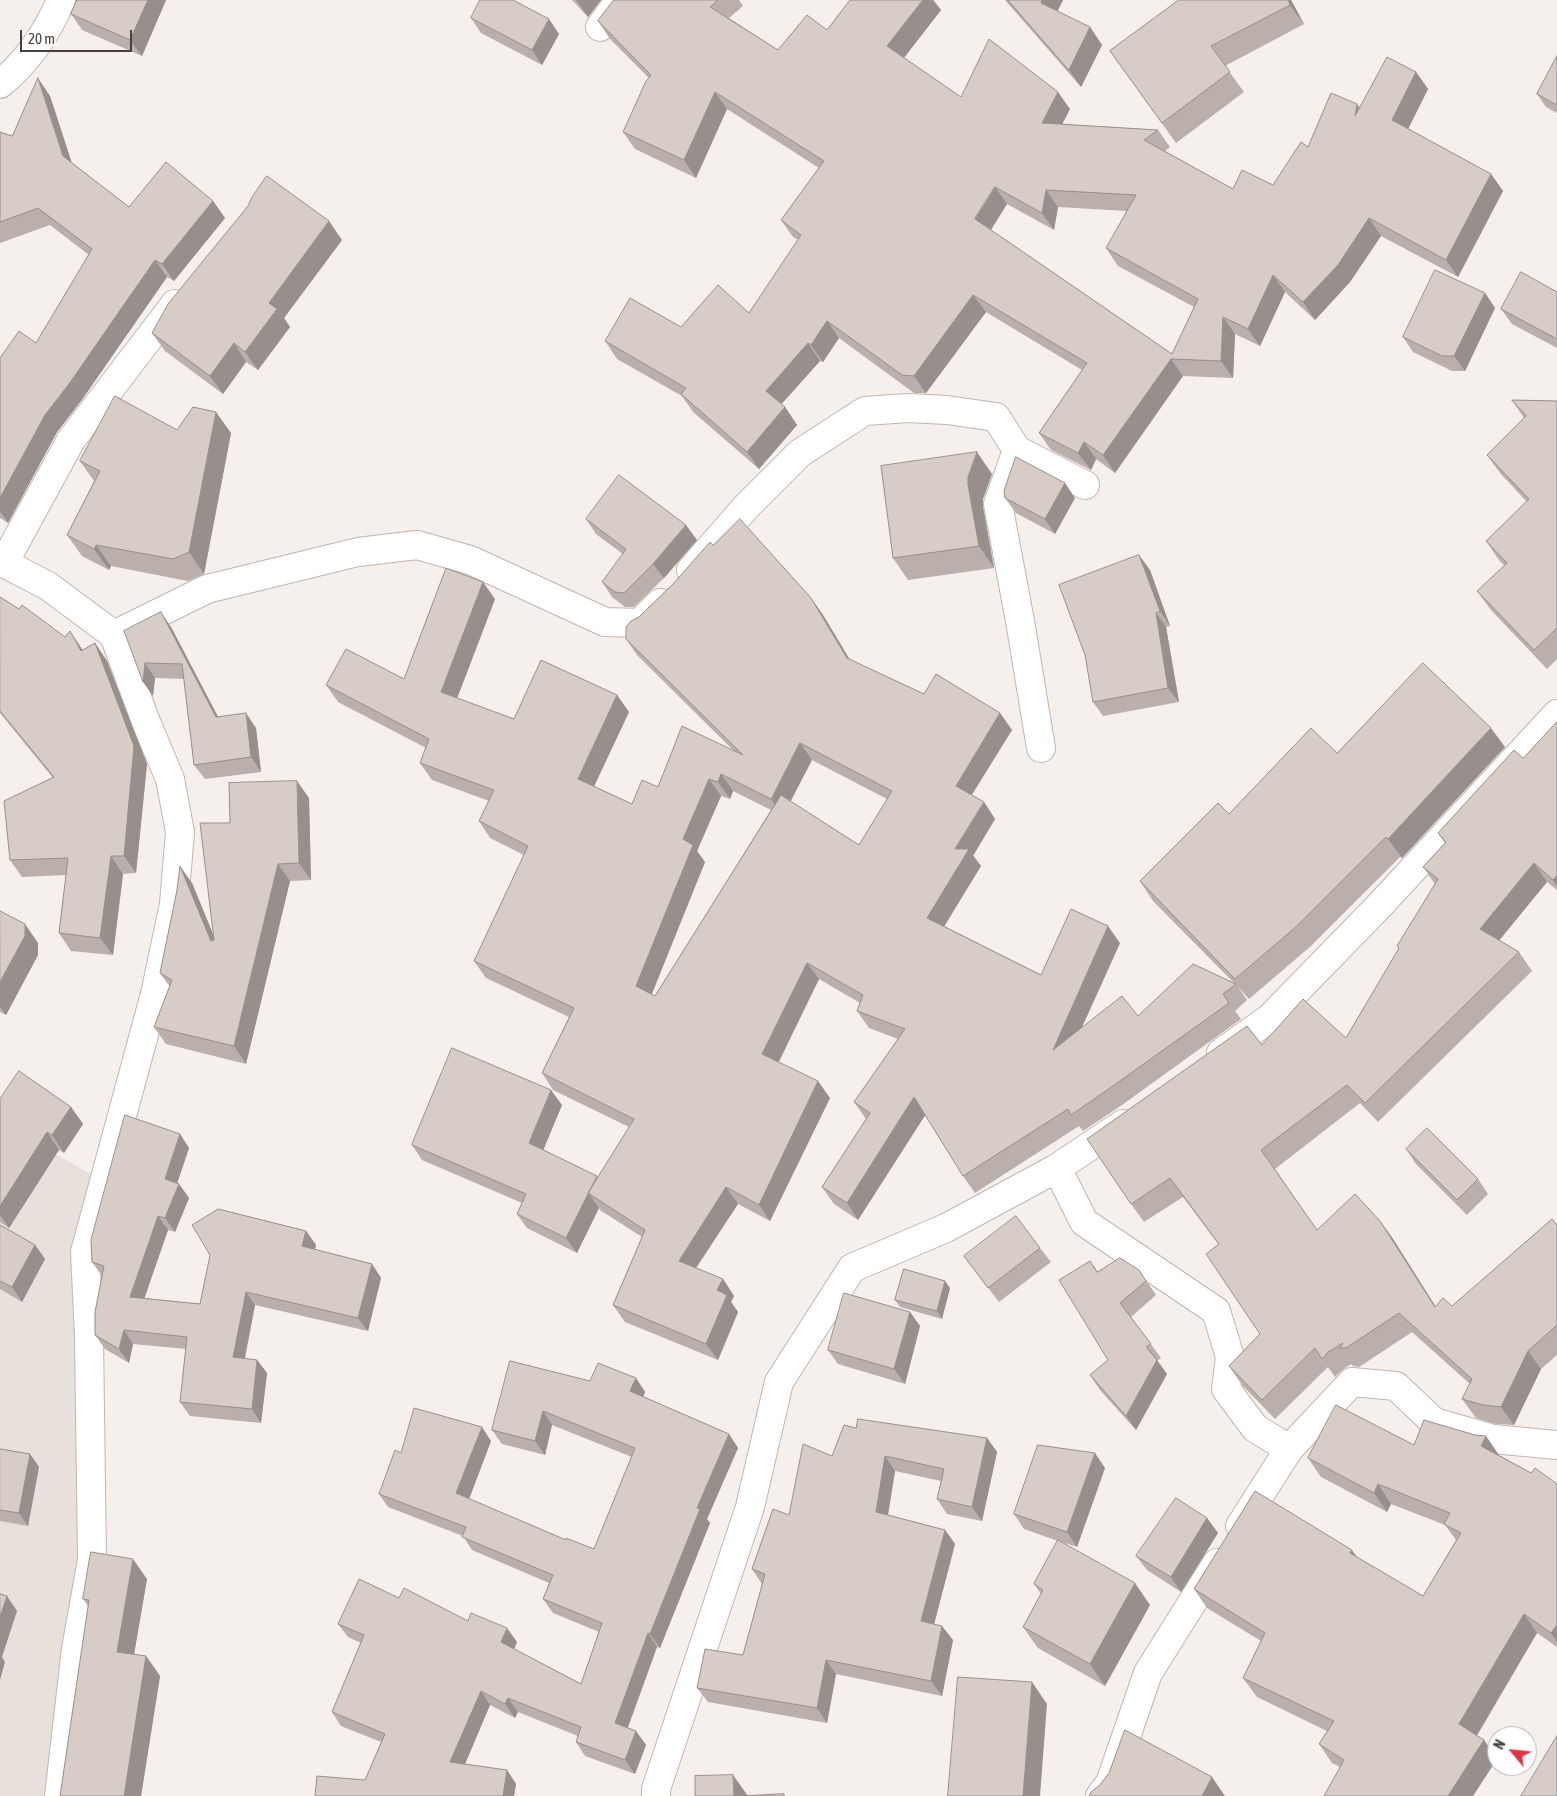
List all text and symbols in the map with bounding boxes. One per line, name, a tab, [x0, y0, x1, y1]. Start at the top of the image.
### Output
scale bar	[22, 20, 135, 52]
text: 20 m	[28, 30, 55, 47]
north arrow	[1487, 1726, 1537, 1776]
text: N	[1491, 1737, 1509, 1752]

